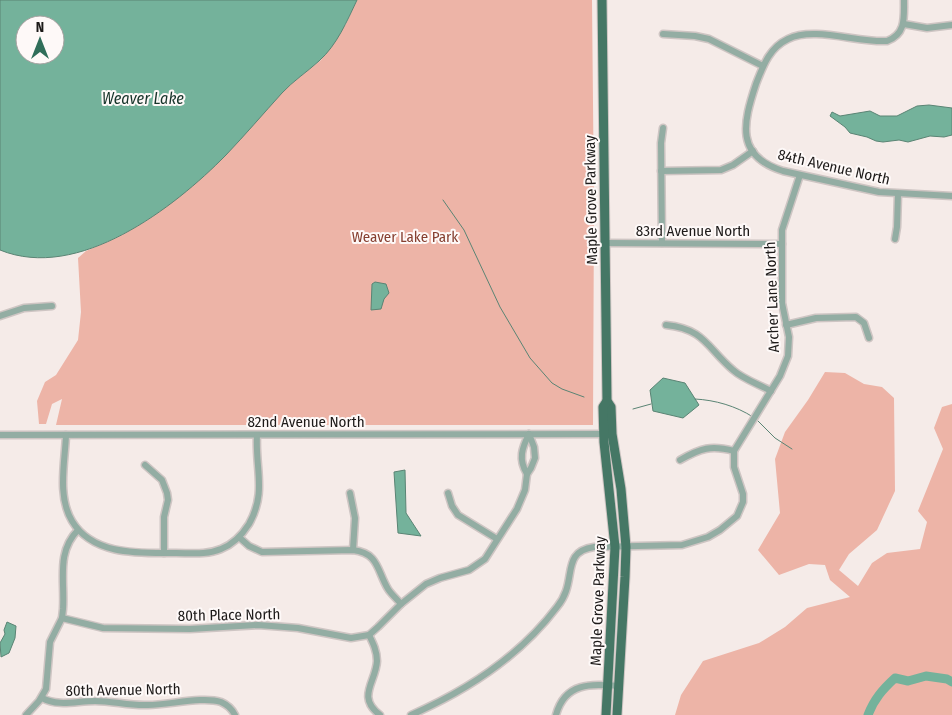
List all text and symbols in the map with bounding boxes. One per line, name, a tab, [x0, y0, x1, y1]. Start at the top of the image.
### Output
north arrow	[15, 15, 65, 65]
text: N	[36, 19, 44, 36]
water label: Weaver Lake	[102, 89, 184, 108]
street label: Maple Grove Parkway	[581, 135, 601, 265]
street label: 84th Avenue North	[776, 145, 892, 189]
street label: 83rd Avenue North	[636, 222, 750, 240]
park label: Weaver Lake Park	[352, 228, 458, 246]
street label: Archer Lane North	[761, 241, 783, 353]
street label: 82nd Avenue North	[247, 413, 365, 431]
street label: Maple Grove Parkway	[587, 536, 609, 666]
street label: 80th Place North	[177, 605, 281, 625]
street label: 80th Avenue North	[65, 680, 181, 700]

